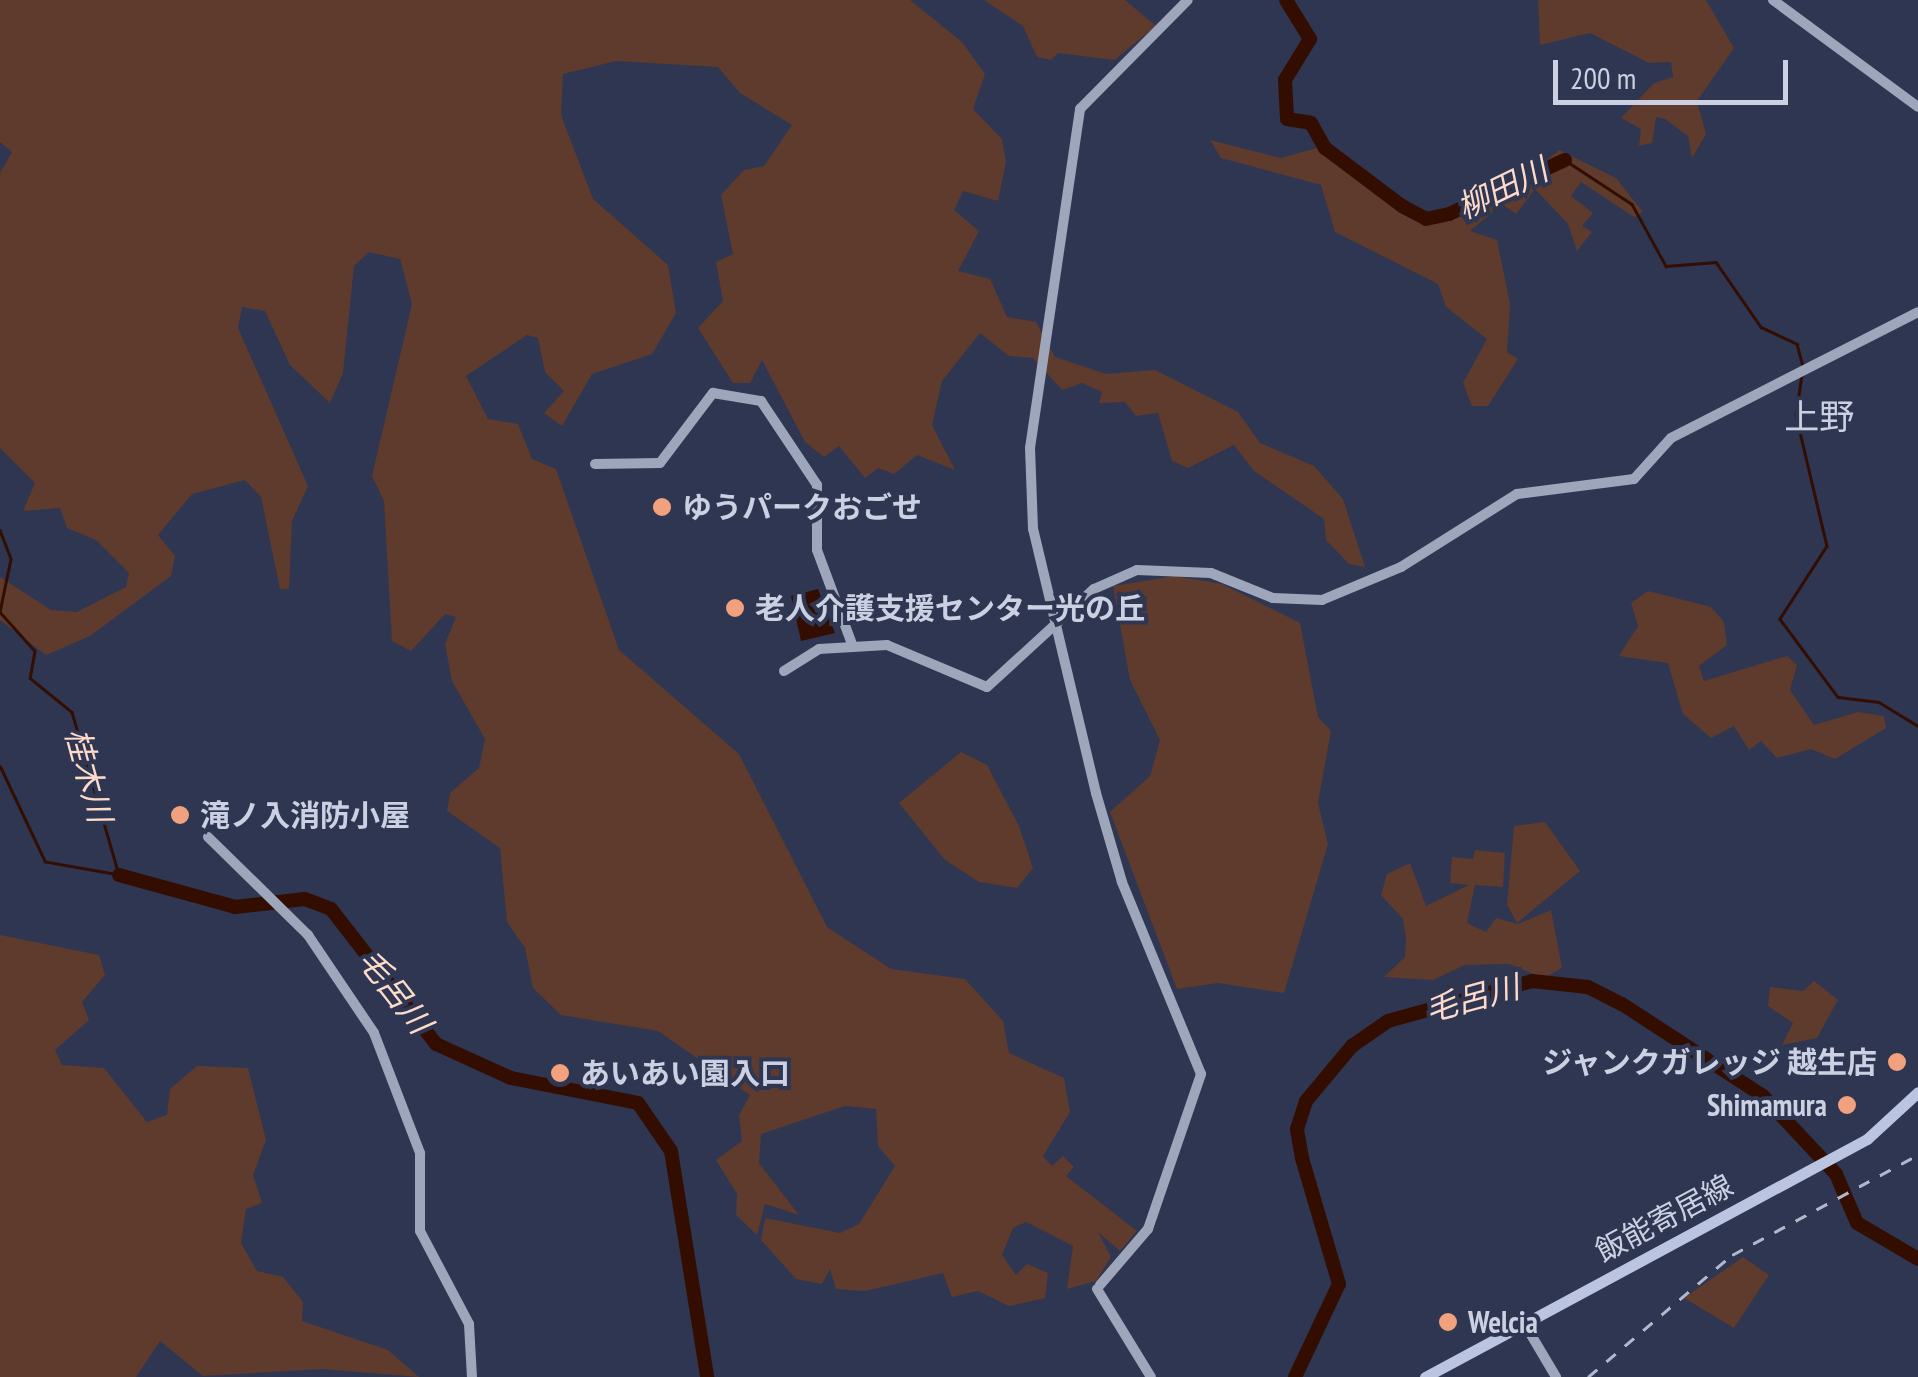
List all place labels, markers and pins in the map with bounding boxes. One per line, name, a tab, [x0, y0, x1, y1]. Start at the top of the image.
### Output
place label: ゆうパークおごせ	[682, 489, 922, 525]
marker: ゆうパークおごせ	[651, 496, 673, 518]
place label: 老人介護支援センター光の丘	[755, 590, 1145, 626]
marker: 老人介護支援センター光の丘	[724, 597, 746, 619]
place label: 滝ノ入消防小屋	[200, 797, 410, 833]
marker: 滝ノ入消防小屋	[169, 804, 191, 826]
place label: ジャンクガレッジ 越生店	[1541, 1044, 1877, 1080]
marker: ジャンクガレッジ 越生店	[1886, 1051, 1908, 1073]
place label: あいあい園入口	[580, 1055, 790, 1091]
marker: あいあい園入口	[549, 1062, 571, 1084]
place label: Shimamura	[1707, 1087, 1827, 1123]
marker: Shimamura	[1836, 1094, 1858, 1116]
place label: Welcia	[1468, 1304, 1538, 1340]
marker: Welcia	[1437, 1311, 1459, 1333]

